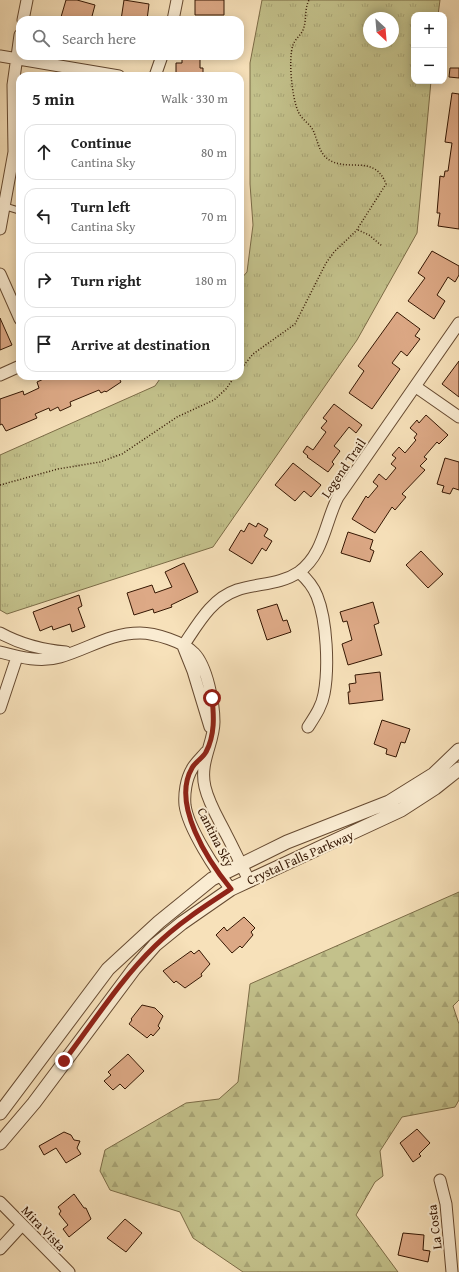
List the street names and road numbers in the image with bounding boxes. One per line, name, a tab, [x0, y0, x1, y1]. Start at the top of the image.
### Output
street label: Legend Trail	[317, 434, 371, 502]
street label: Cantina Sky	[192, 804, 239, 871]
street label: Crystal Falls Parkway	[244, 825, 357, 890]
street label: Mira Vista	[17, 1201, 71, 1256]
street label: La Costa	[422, 1203, 447, 1250]

